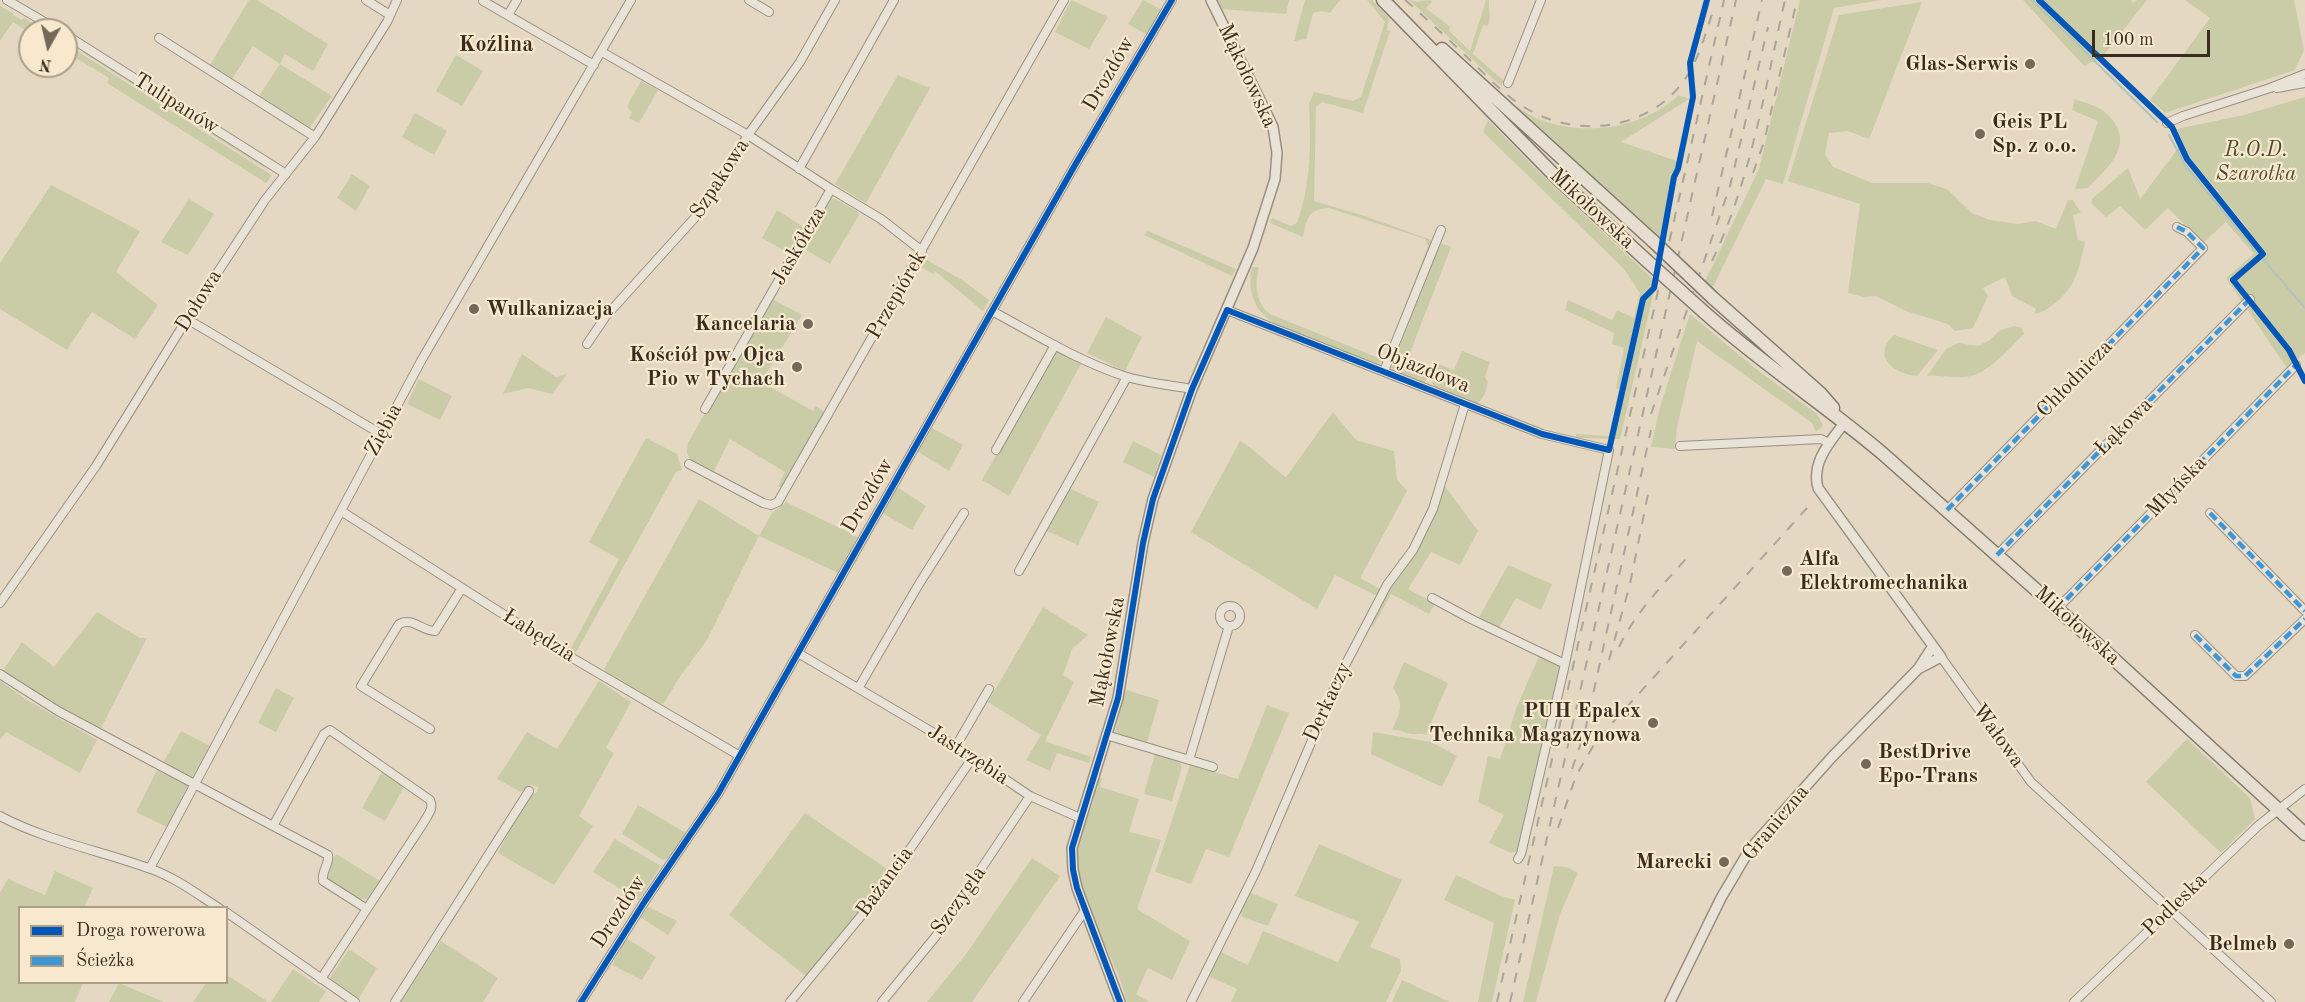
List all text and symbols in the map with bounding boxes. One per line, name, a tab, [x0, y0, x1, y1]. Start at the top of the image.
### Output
north arrow	[18, 18, 78, 78]
scale bar	[2095, 18, 2214, 56]
street label: Mąkołowska	[1212, 20, 1282, 132]
text: 100 m	[2103, 31, 2154, 49]
district label: Koźlina	[459, 32, 533, 58]
street label: Drozdów	[1078, 32, 1140, 116]
place label: Glas-Serwis	[1905, 51, 2018, 77]
text: N	[39, 55, 53, 73]
marker: Glas-Serwis	[2023, 57, 2037, 71]
street label: Tulipanów	[128, 68, 224, 140]
place label: Geis PL Sp. z o.o.	[1992, 109, 2077, 159]
marker: Geis PL Sp. z o.o.	[1973, 127, 1987, 141]
street label: Szpakowa	[685, 134, 755, 224]
park label: R.O.D. Szarotka	[2216, 137, 2296, 187]
street label: Mikołowska	[1544, 163, 1640, 255]
street label: Jaskółcza	[766, 202, 832, 290]
street label: Przepiórek	[862, 246, 932, 344]
street label: Dołowa	[170, 265, 228, 337]
place label: Wulkanizacja	[486, 296, 613, 322]
marker: Wulkanizacja	[467, 302, 481, 316]
place label: Kancelaria	[695, 311, 796, 337]
marker: Kancelaria	[801, 317, 815, 331]
street label: Chłodnicza	[2032, 335, 2118, 423]
street label: Objazdowa	[1372, 339, 1474, 399]
place label: Kościół pw. Ojca Pio w Tychach	[629, 342, 785, 392]
marker: Kościół pw. Ojca Pio w Tychach	[790, 360, 804, 374]
street label: Łąkowa	[2090, 393, 2158, 461]
street label: Ziębia	[360, 399, 408, 461]
street label: Młyńska	[2141, 451, 2213, 523]
street label: Drozdów	[837, 454, 899, 538]
place label: Alfa Elektromechanika	[1799, 546, 1968, 596]
marker: Alfa Elektromechanika	[1780, 564, 1794, 578]
street label: Mikołowska	[2029, 581, 2125, 671]
street label: Mąkołowska	[1085, 595, 1131, 709]
street label: Łabędzia	[498, 604, 580, 668]
street label: Derkaczy	[1299, 658, 1357, 746]
place label: PUH Epalex Technika Magazynowa	[1429, 698, 1641, 748]
street label: Wałowa	[1966, 699, 2030, 773]
marker: PUH Epalex Technika Magazynowa	[1646, 716, 1660, 730]
street label: Jastrzębia	[922, 719, 1014, 791]
place label: BestDrive Epo-Trans	[1878, 739, 1978, 789]
marker: BestDrive Epo-Trans	[1859, 757, 1873, 771]
street label: Graniczna	[1737, 780, 1815, 866]
street label: Bażancia	[851, 842, 919, 922]
place label: Marecki	[1636, 849, 1712, 875]
marker: Marecki	[1717, 855, 1731, 869]
street label: Szczygla	[926, 861, 992, 941]
street label: Podleska	[2137, 868, 2213, 942]
street label: Drozdów	[586, 871, 652, 953]
legend	[18, 906, 228, 984]
text: Droga rowerowa	[76, 922, 206, 940]
place label: Belmeb	[2208, 931, 2277, 957]
marker: Belmeb	[2282, 937, 2296, 951]
text: Ścieżka	[76, 952, 134, 970]

